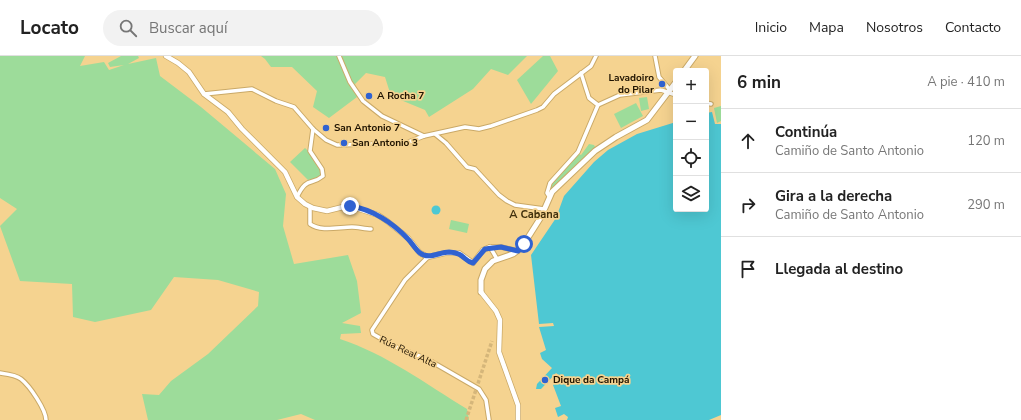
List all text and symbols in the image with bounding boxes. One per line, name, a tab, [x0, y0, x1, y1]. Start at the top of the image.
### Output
search box	[103, 10, 383, 46]
text: Locato	[20, 15, 79, 41]
icon: search	[117, 17, 139, 39]
text: Buscar aquí	[149, 18, 227, 38]
text: Inicio	[755, 18, 787, 37]
text: Mapa	[809, 18, 844, 37]
text: Nosotros	[866, 18, 923, 37]
text: Contacto	[945, 18, 1001, 37]
map controls	[673, 68, 709, 212]
button: +	[673, 68, 709, 104]
place label: Lavadoiro do Pilar	[608, 71, 654, 97]
text: 6 min	[737, 71, 781, 94]
text: A pie · 410 m	[927, 73, 1005, 91]
marker: Lavadoiro do Pilar	[657, 79, 667, 89]
place label: A Rocha 7	[377, 89, 424, 103]
marker: A Rocha 7	[364, 91, 374, 101]
button: −	[673, 104, 709, 140]
place label: San Antonio 7	[334, 121, 400, 135]
text: Continúa	[775, 122, 837, 142]
marker: San Antonio 7	[321, 123, 331, 133]
icon: ahead	[737, 130, 759, 152]
text: 120 m	[967, 132, 1005, 150]
place label: San Antonio 3	[352, 136, 418, 150]
marker: San Antonio 3	[339, 138, 349, 148]
button: locate	[673, 140, 709, 176]
text: Camiño de Santo Antonio	[775, 142, 924, 160]
button: layers	[673, 176, 709, 212]
text: Gira a la derecha	[775, 186, 892, 206]
icon: right	[737, 194, 759, 216]
text: 290 m	[967, 196, 1005, 214]
route end	[341, 197, 359, 215]
text: Camiño de Santo Antonio	[775, 206, 924, 224]
district label: A Cabana	[509, 207, 559, 222]
route start	[515, 235, 533, 253]
icon: arrive	[737, 258, 759, 280]
text: Llegada al destino	[775, 259, 903, 279]
street label: Rúa Real Alta	[377, 333, 439, 371]
place label: Dique da Campá	[553, 373, 630, 387]
marker: Dique da Campá	[540, 375, 550, 385]

